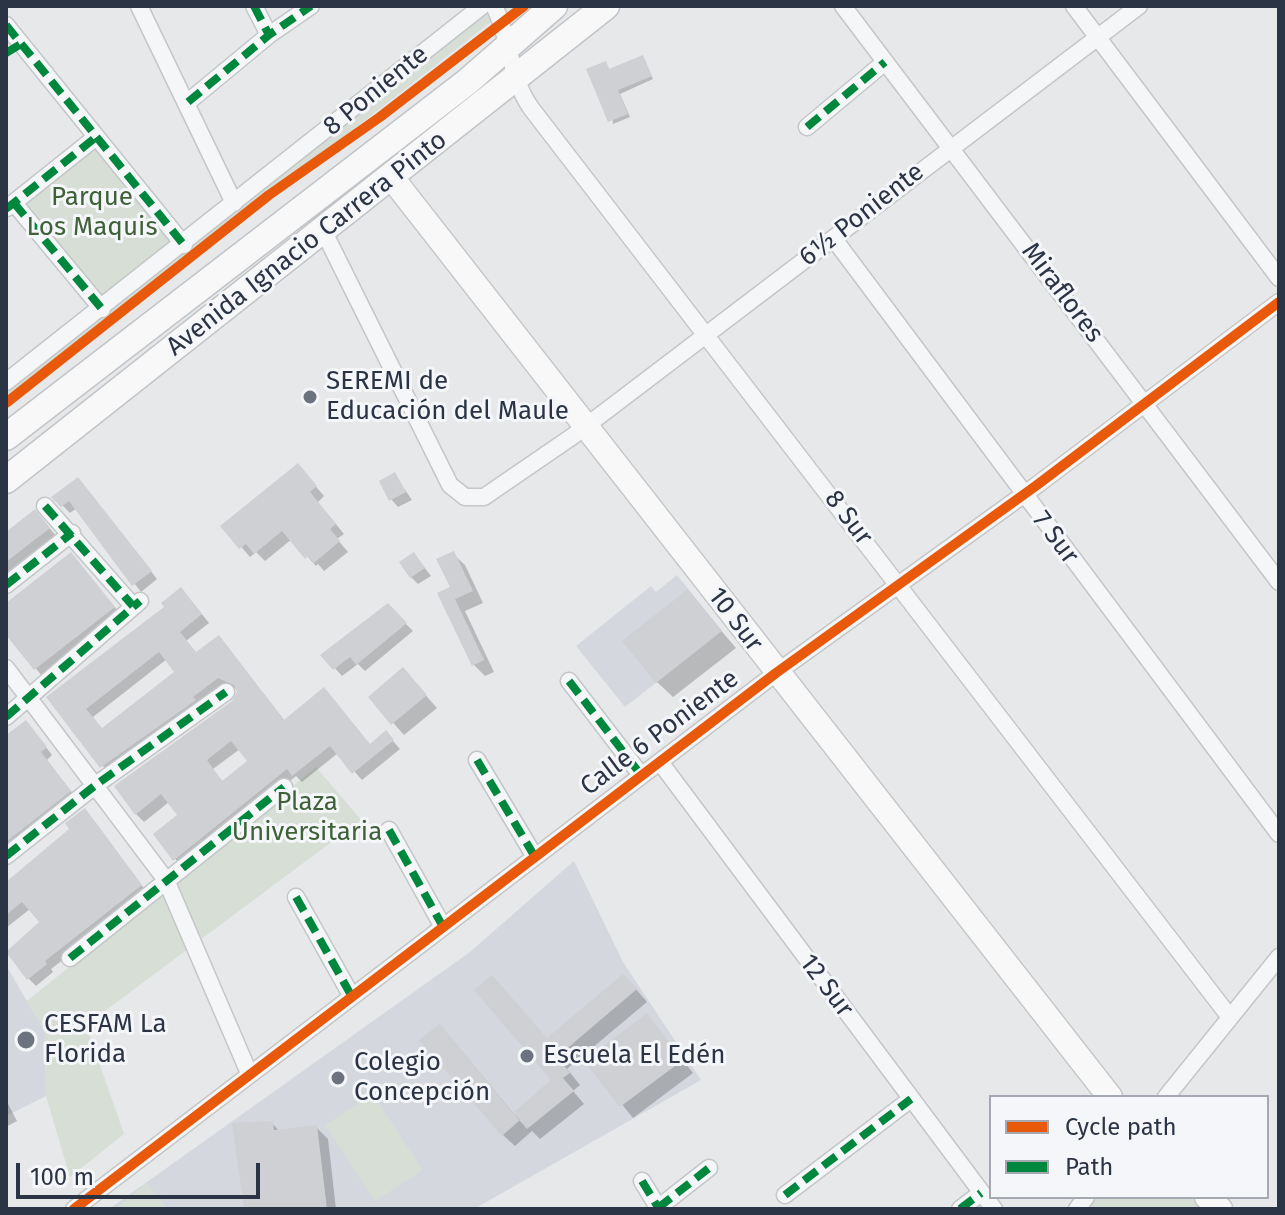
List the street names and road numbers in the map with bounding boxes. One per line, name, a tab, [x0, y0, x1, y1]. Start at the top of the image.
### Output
street label: 8 Poniente	[317, 39, 435, 143]
street label: Avenida Ignacio Carrera Pinto	[161, 125, 453, 363]
street label: 6½ Poniente	[793, 157, 931, 273]
street label: Miraflores	[1014, 237, 1110, 349]
street label: 8 Sur	[817, 484, 879, 552]
street label: 7 Sur	[1025, 506, 1085, 570]
street label: 10 Sur	[701, 582, 769, 658]
street label: Calle 6 Poniente	[575, 663, 745, 803]
street label: 12 Sur	[792, 949, 860, 1023]

